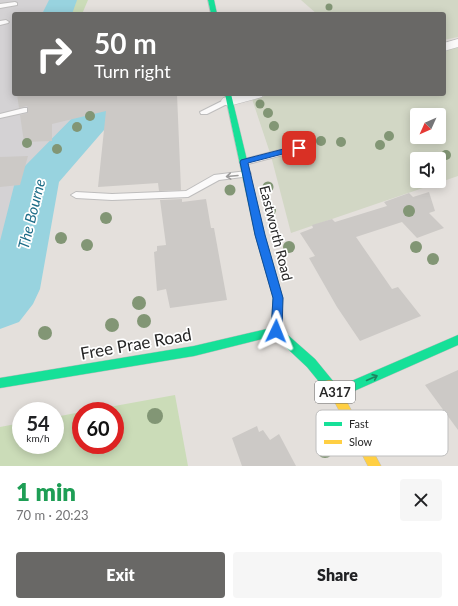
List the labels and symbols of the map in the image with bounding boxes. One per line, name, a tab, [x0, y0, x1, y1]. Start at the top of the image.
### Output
north arrow	[410, 108, 446, 144]
pin	[282, 131, 316, 165]
one-way arrow	[226, 172, 239, 179]
water label: The Bourne	[14, 177, 48, 251]
street label: Eastworth Road	[256, 184, 297, 282]
position arrow	[255, 310, 297, 352]
street label: Free Prae Road	[79, 323, 193, 364]
one-way arrow	[366, 374, 378, 381]
road number: A317	[315, 381, 355, 403]
speed limit sign: 60	[72, 402, 124, 454]
legend	[316, 410, 448, 456]
text: Fast	[349, 417, 369, 430]
text: Slow	[349, 435, 373, 448]

